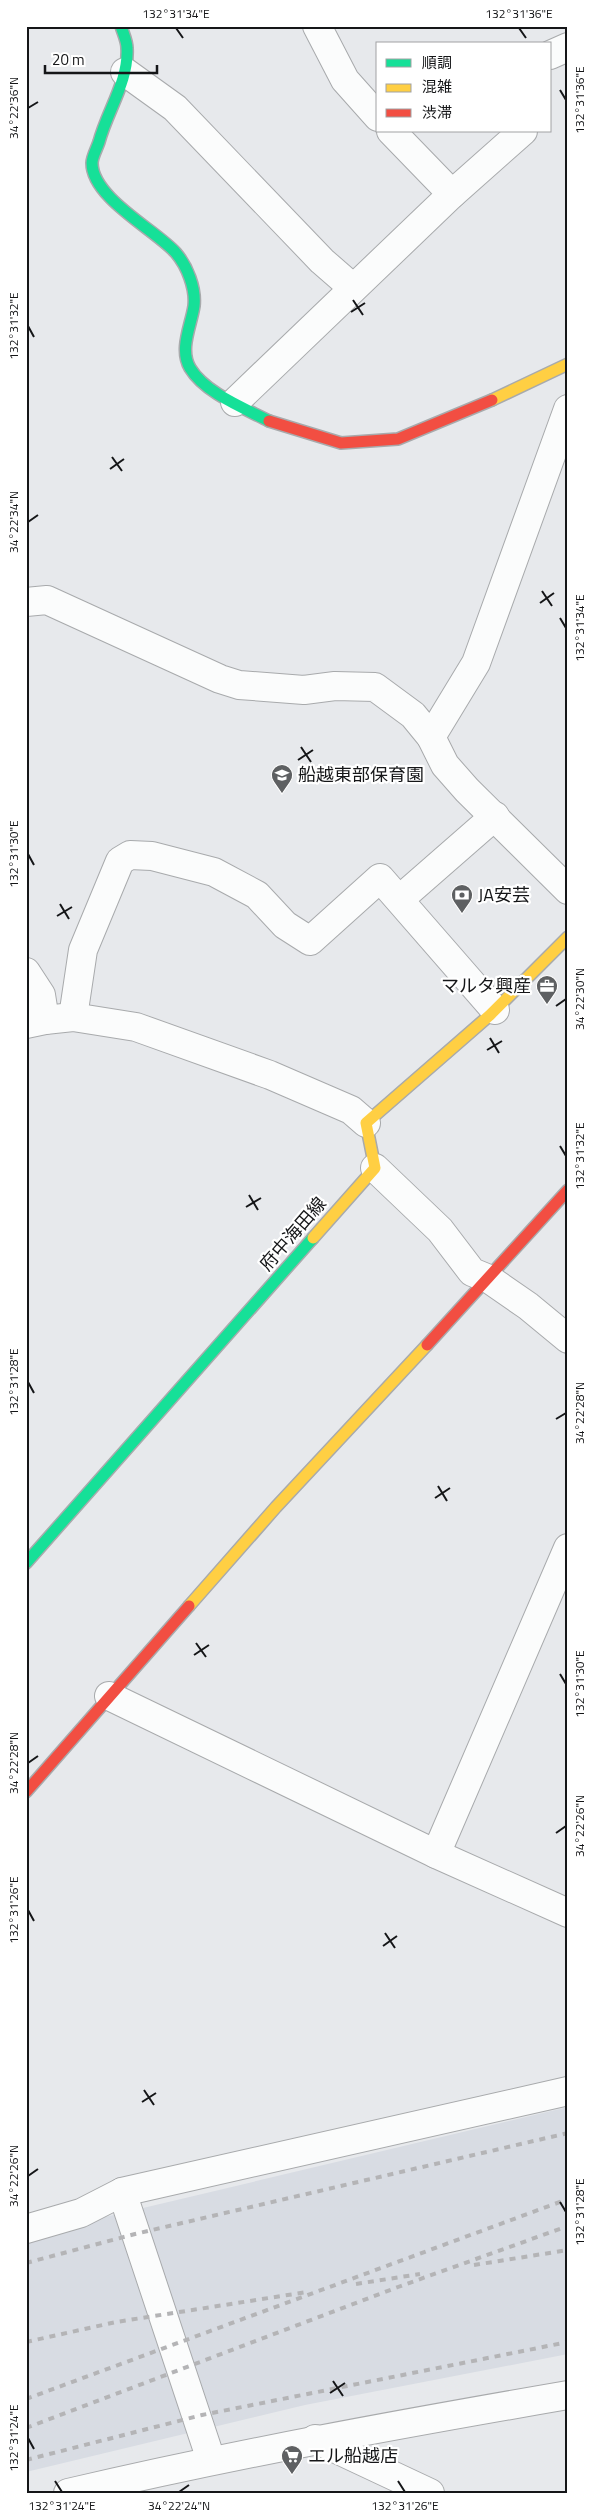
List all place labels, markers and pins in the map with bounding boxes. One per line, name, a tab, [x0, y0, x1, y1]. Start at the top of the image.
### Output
place label: 船越東部保育園	[298, 761, 424, 788]
school or university icon: 船越東部保育園	[270, 763, 294, 794]
place label: JA安芸	[478, 881, 530, 908]
bank icon: JA安芸	[450, 883, 474, 914]
place label: マルタ興産	[441, 972, 531, 999]
office icon: マルタ興産	[535, 974, 559, 1005]
place label: エル船越店	[308, 2442, 398, 2469]
supermarket icon: エル船越店	[280, 2444, 304, 2475]

